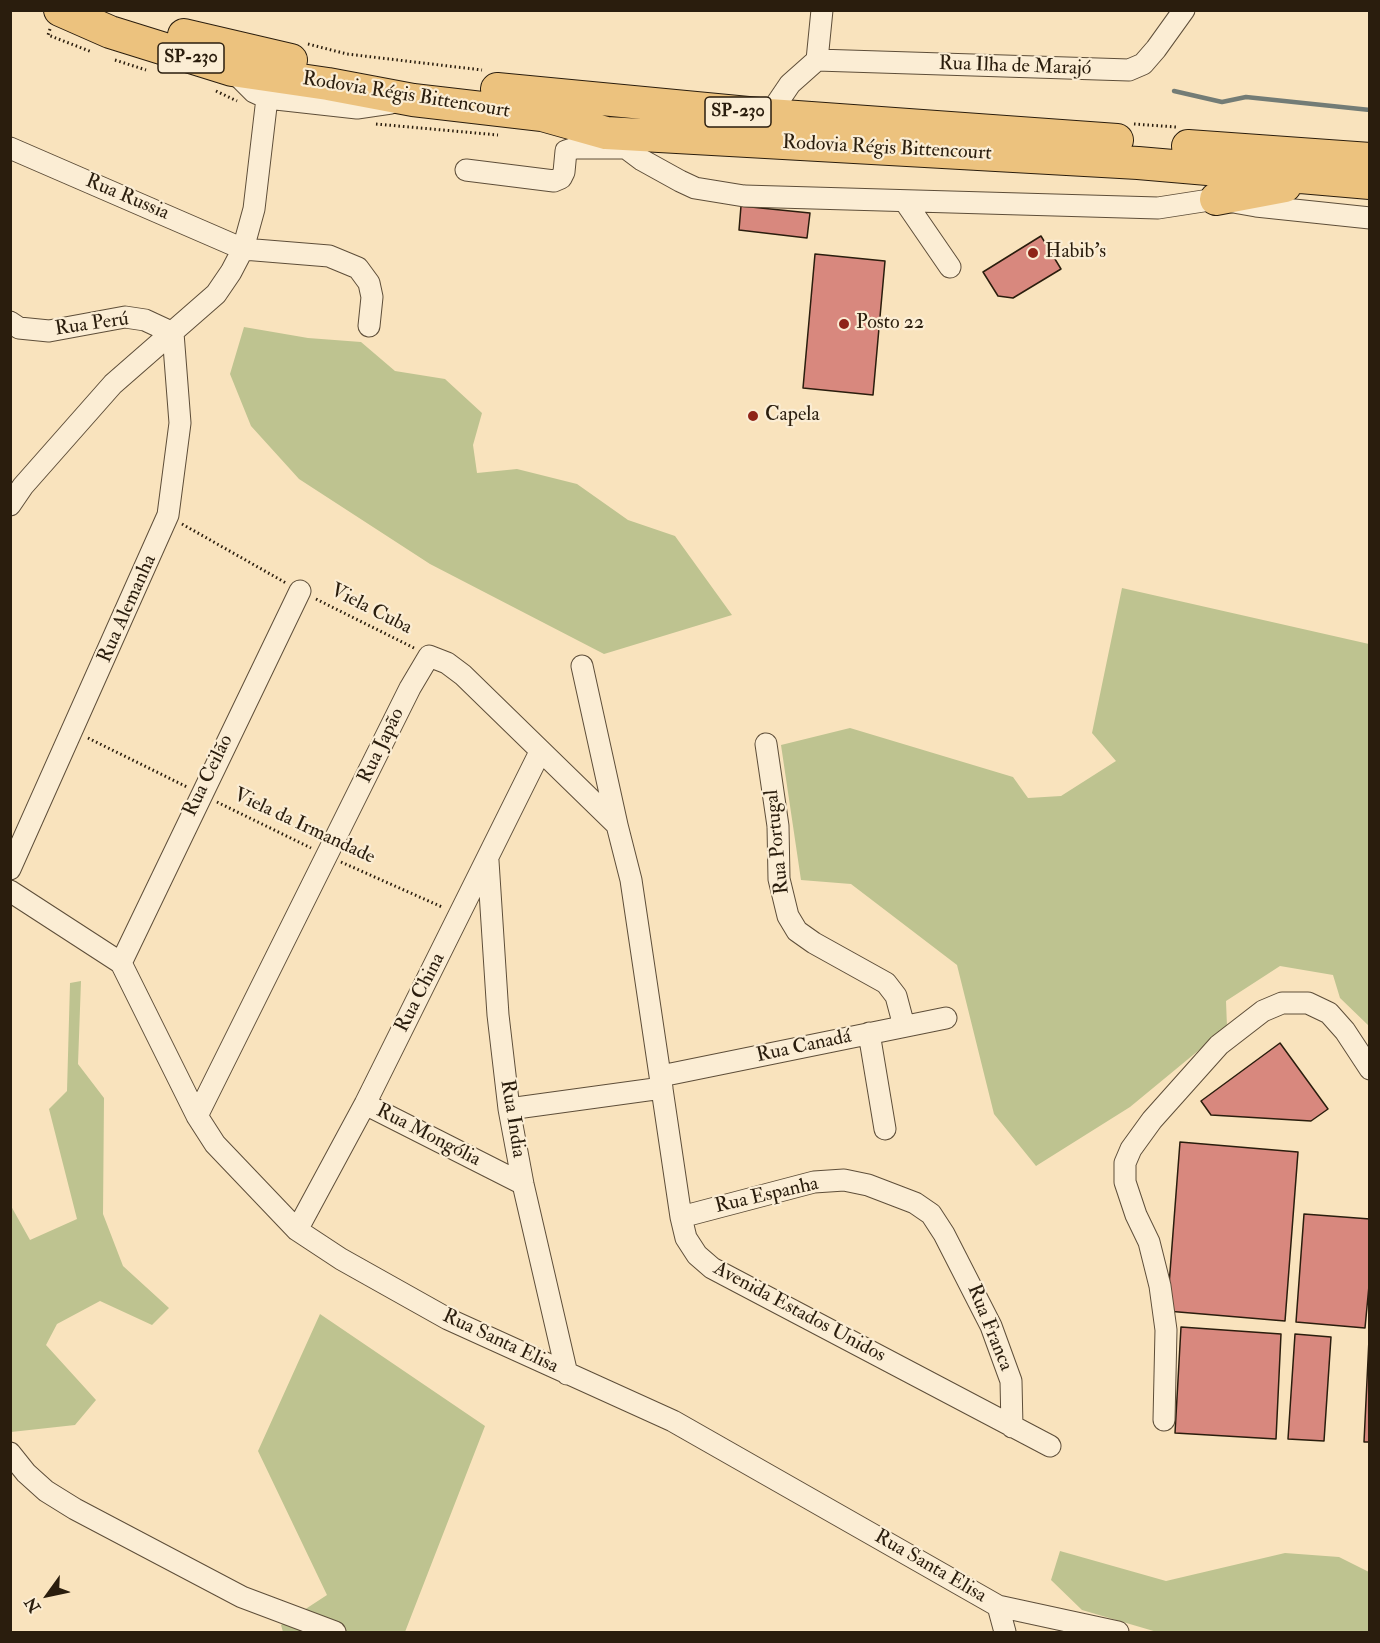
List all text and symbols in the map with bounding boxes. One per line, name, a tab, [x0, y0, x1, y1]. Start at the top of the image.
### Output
road number: SP-230	[158, 43, 224, 73]
street label: Rua Ilha de Marajó	[938, 52, 1092, 82]
street label: Rodovia Régis Bittencourt	[300, 68, 512, 124]
road number: SP-230	[705, 97, 771, 127]
street label: Rodovia Régis Bittencourt	[782, 132, 992, 166]
street label: Rua Russia	[82, 170, 172, 226]
place label: Habib's	[1045, 241, 1106, 265]
marker: Habib's	[1026, 246, 1040, 260]
street label: Rua Perú	[54, 308, 130, 342]
place label: Posto 22	[856, 312, 924, 336]
marker: Posto 22	[837, 317, 851, 331]
place label: Capela	[765, 404, 820, 428]
marker: Capela	[746, 409, 760, 423]
street label: Rua Alemanha	[93, 551, 163, 667]
street label: Viela Cuba	[326, 579, 416, 641]
street label: Rua Japão	[354, 704, 410, 788]
street label: Rua Ceilão	[179, 731, 239, 821]
street label: Viela da Irmandade	[229, 784, 379, 870]
street label: Rua Portugal	[761, 788, 795, 896]
street label: Rua China	[391, 949, 451, 1037]
street label: Rua Canadá	[754, 1025, 854, 1069]
street label: Rua India	[494, 1078, 530, 1160]
street label: Rua Mongólia	[372, 1099, 484, 1173]
street label: Rua Espanha	[713, 1172, 821, 1220]
street label: Avenida Estados Unidos	[709, 1257, 889, 1369]
street label: Rua Franca	[961, 1281, 1017, 1375]
street label: Rua Santa Elisa	[438, 1305, 562, 1379]
street label: Rua Santa Elisa	[870, 1525, 990, 1609]
north arrow	[18, 1565, 78, 1625]
text: N	[21, 1593, 45, 1616]

